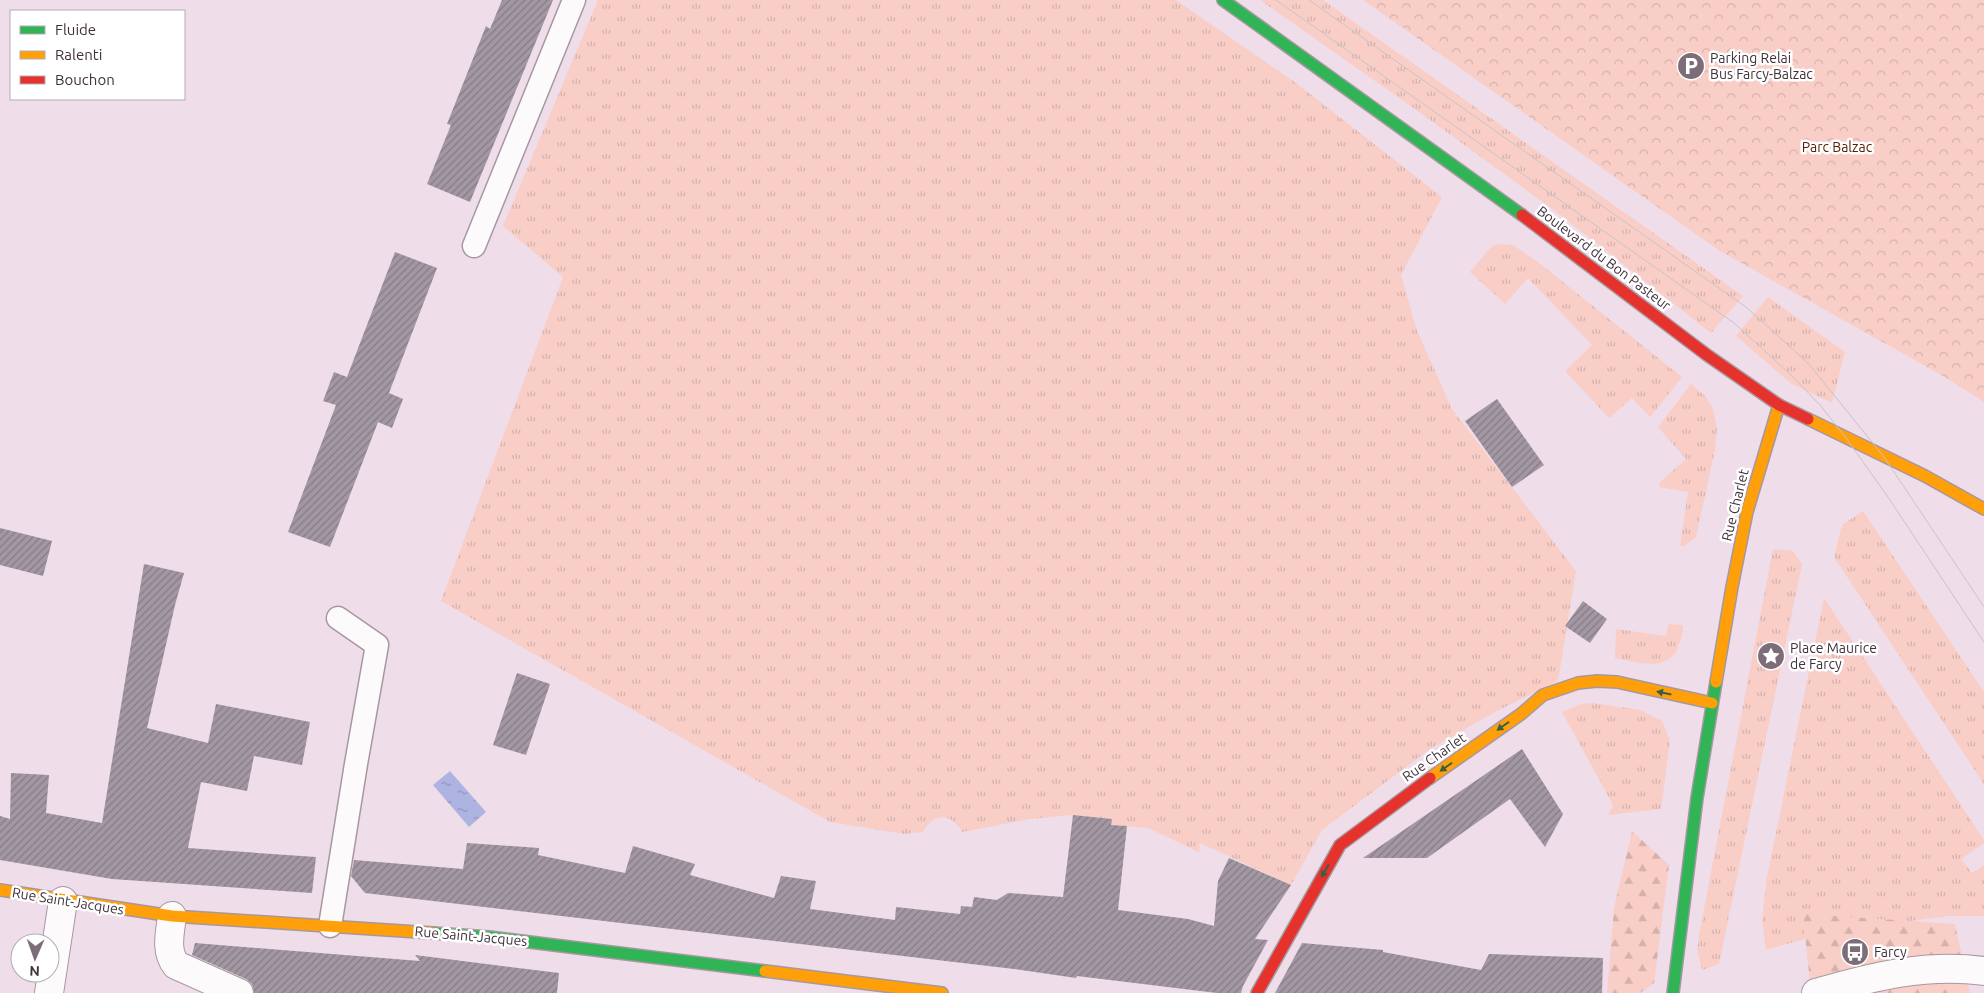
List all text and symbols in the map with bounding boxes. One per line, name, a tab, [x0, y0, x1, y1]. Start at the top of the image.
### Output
legend	[10, 10, 185, 100]
text: Fluide	[55, 21, 96, 38]
text: Ralenti	[55, 46, 102, 63]
place label: Parking Relai Bus Farcy-Balzac	[1710, 50, 1813, 82]
parking icon: Parking Relai Bus Farcy-Balzac	[1676, 51, 1706, 81]
text: Bouchon	[55, 71, 115, 88]
park label: Parc Balzac	[1802, 139, 1873, 155]
street label: Boulevard du Bon Pasteur	[1534, 203, 1674, 314]
street label: Rue Charlet	[1718, 467, 1752, 543]
place label: Place Maurice de Farcy	[1790, 640, 1877, 672]
place icon: Place Maurice de Farcy	[1756, 641, 1786, 671]
one-way arrow	[1656, 688, 1672, 696]
one-way arrow	[1497, 721, 1510, 731]
street label: Rue Charlet	[1399, 729, 1469, 785]
one-way arrow	[1440, 761, 1453, 772]
one-way arrow	[1320, 865, 1329, 878]
street label: Rue Saint-Jacques	[11, 884, 125, 918]
street label: Rue Saint-Jacques	[414, 923, 528, 949]
north arrow	[10, 933, 60, 983]
bus stop icon: Farcy	[1840, 937, 1870, 967]
place label: Farcy	[1874, 944, 1907, 960]
text: N	[29, 963, 40, 979]

